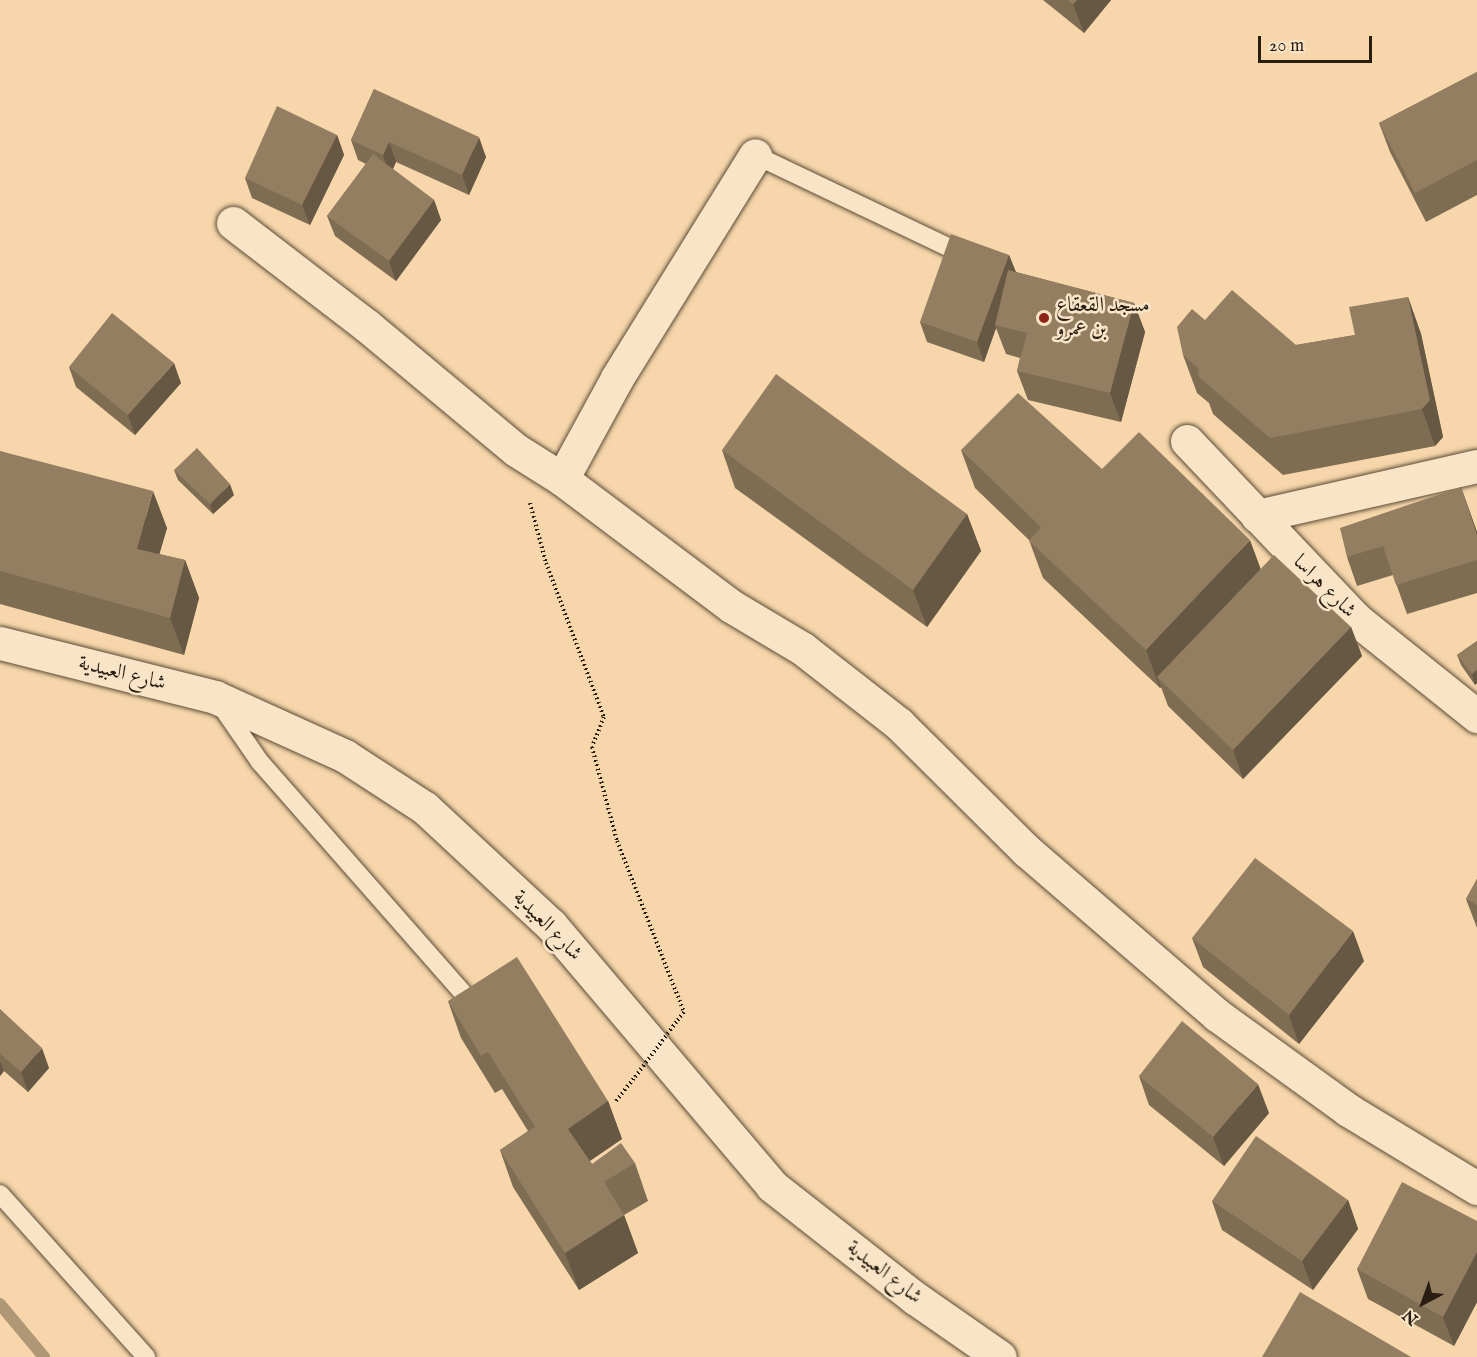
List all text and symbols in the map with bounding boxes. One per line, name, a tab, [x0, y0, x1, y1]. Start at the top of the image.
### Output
scale bar	[1261, 24, 1375, 62]
text: 20 m	[1269, 35, 1304, 58]
place label: مسجد القعقاع بن عمرو	[1056, 293, 1150, 343]
marker: مسجد القعقاع بن عمرو	[1037, 311, 1051, 325]
street label: شارع هراسا	[1287, 550, 1361, 624]
street label: شارع العبيدية	[76, 651, 168, 697]
street label: شارع العبيدية	[507, 885, 587, 967]
street label: شارع العبيدية	[841, 1236, 927, 1310]
north arrow	[1393, 1273, 1453, 1333]
text: N	[1399, 1304, 1423, 1329]

